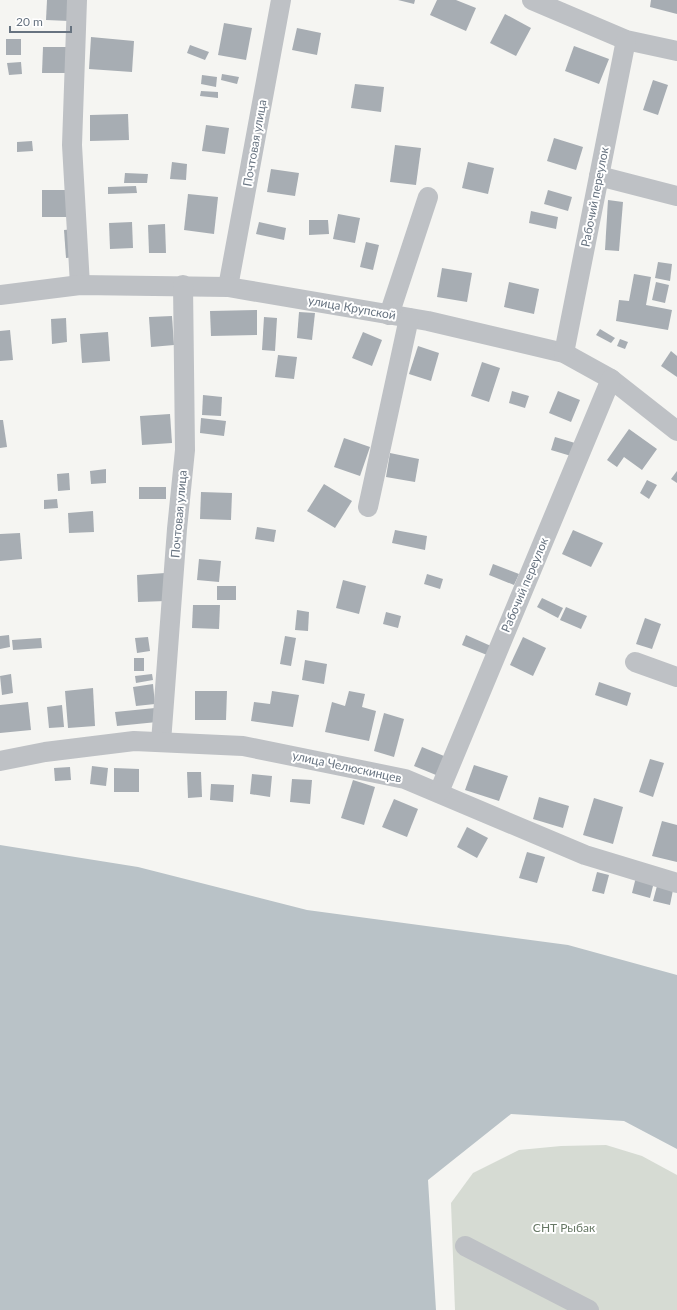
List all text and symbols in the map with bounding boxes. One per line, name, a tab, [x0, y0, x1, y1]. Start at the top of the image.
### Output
scale bar	[10, 8, 71, 34]
text: 20 m	[16, 14, 43, 29]
street label: Почтовая улица	[239, 98, 270, 188]
street label: Рабочий переулок	[577, 145, 612, 248]
street label: улица Крупской	[307, 292, 397, 323]
street label: Почтовая улица	[167, 469, 190, 558]
street label: Рабочий переулок	[498, 534, 552, 634]
street label: улица Челюскинцев	[291, 748, 403, 785]
park label: СНТ Рыбак	[533, 1220, 596, 1235]

